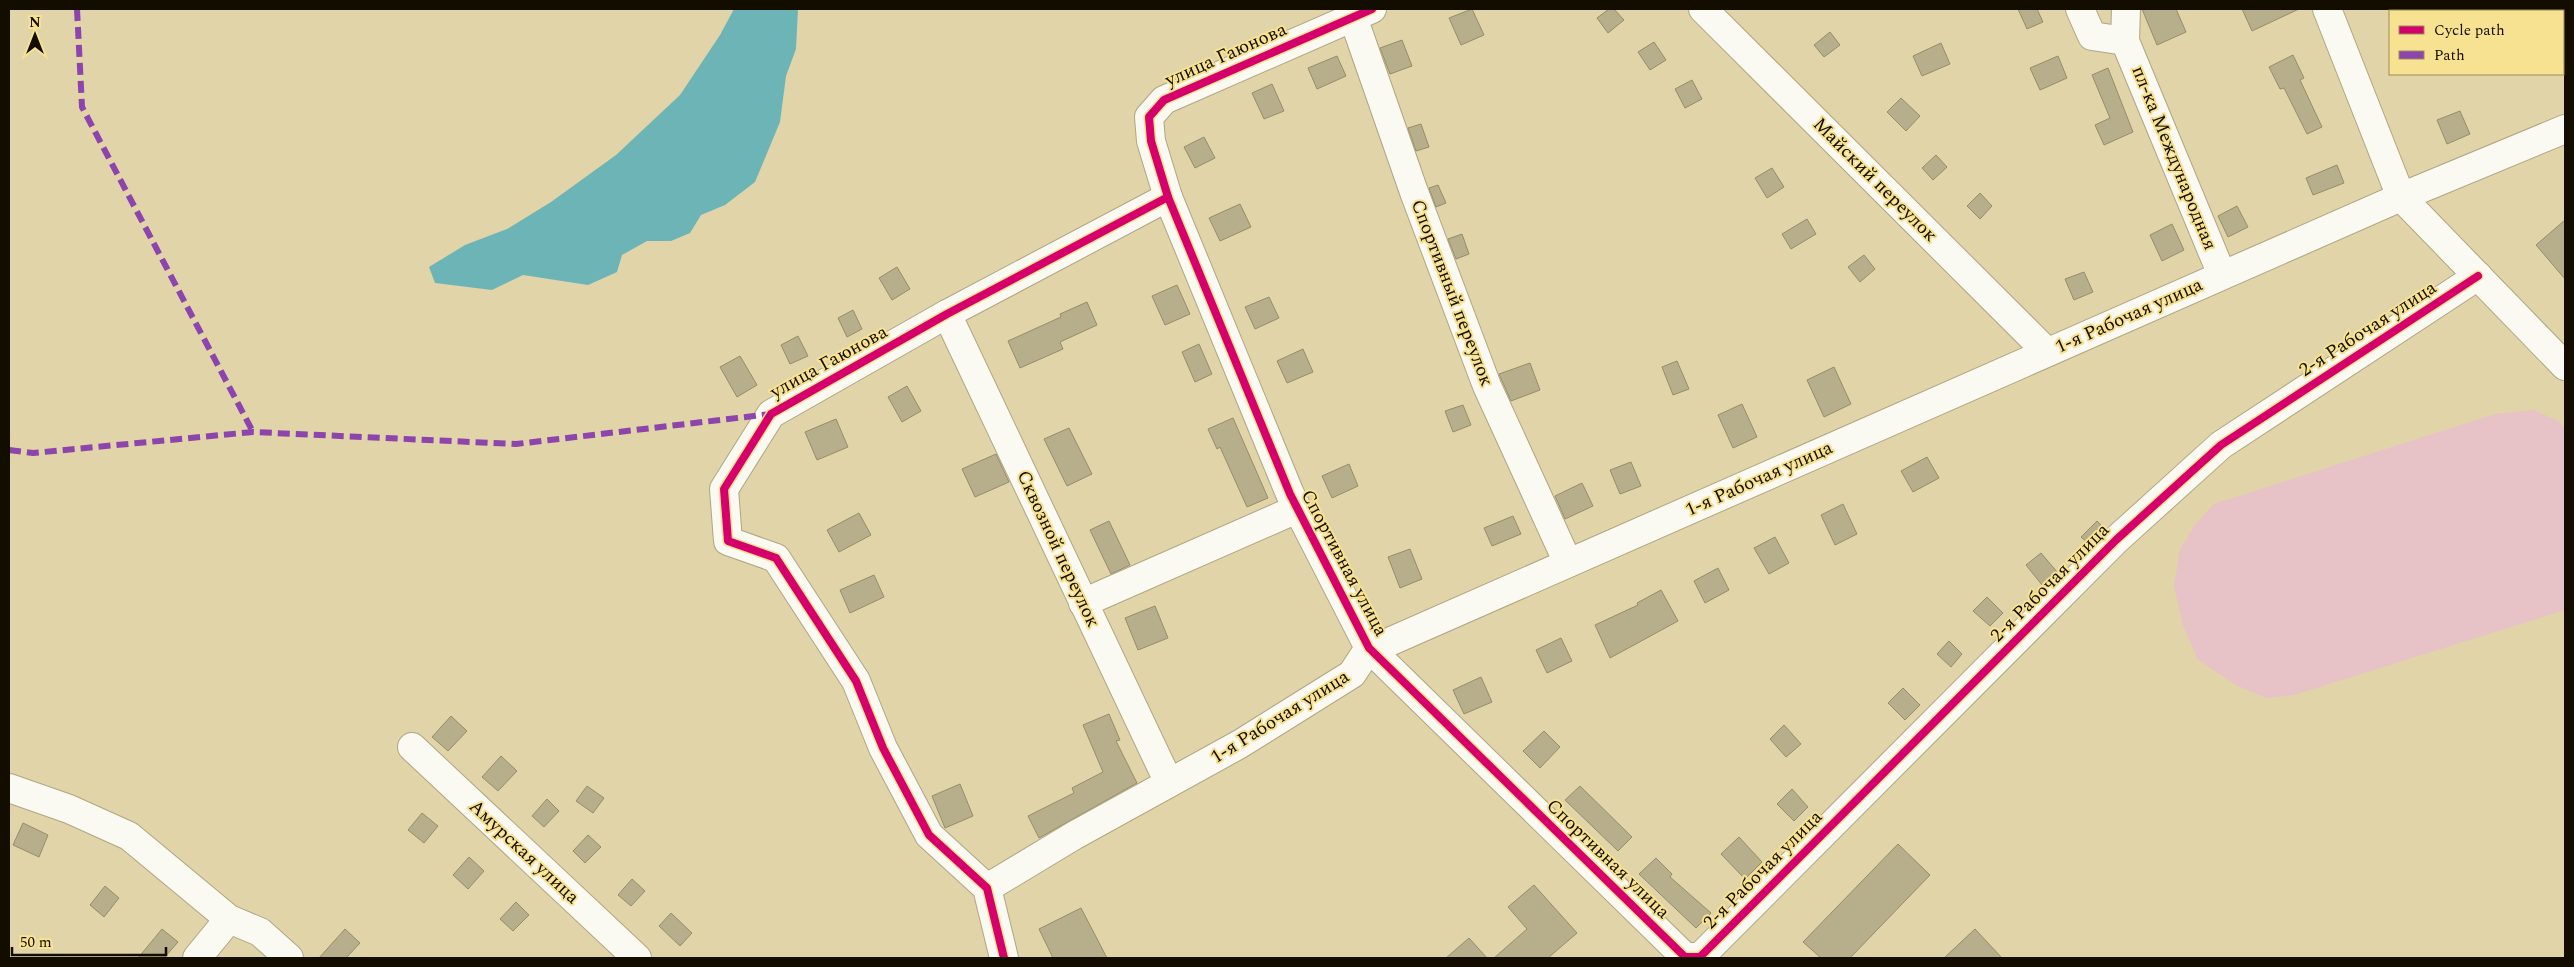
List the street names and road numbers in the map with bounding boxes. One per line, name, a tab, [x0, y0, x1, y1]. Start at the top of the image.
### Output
street label: улица Гаюнова	[1160, 15, 1292, 95]
street label: пл-ка Международная	[2124, 61, 2224, 255]
street label: Майский переулок	[1806, 111, 1944, 249]
street label: Спортивный переулок	[1403, 195, 1501, 391]
street label: 1-я Рабочая улица	[2051, 270, 2208, 362]
street label: 2-я Рабочая улица	[2293, 273, 2443, 384]
street label: улица Гаюнова	[764, 317, 894, 407]
street label: 1-я Рабочая улица	[1681, 433, 1838, 525]
street label: Сквозной переулок	[1009, 465, 1107, 633]
street label: Спортивная улица	[1293, 484, 1395, 642]
street label: 2-я Рабочая улица	[1984, 516, 2117, 649]
street label: 1-я Рабочая улица	[1205, 662, 1356, 771]
street label: Спортивная улица	[1539, 792, 1677, 926]
street label: Амурская улица	[462, 793, 586, 912]
street label: 2-я Рабочая улица	[1697, 803, 1830, 936]

